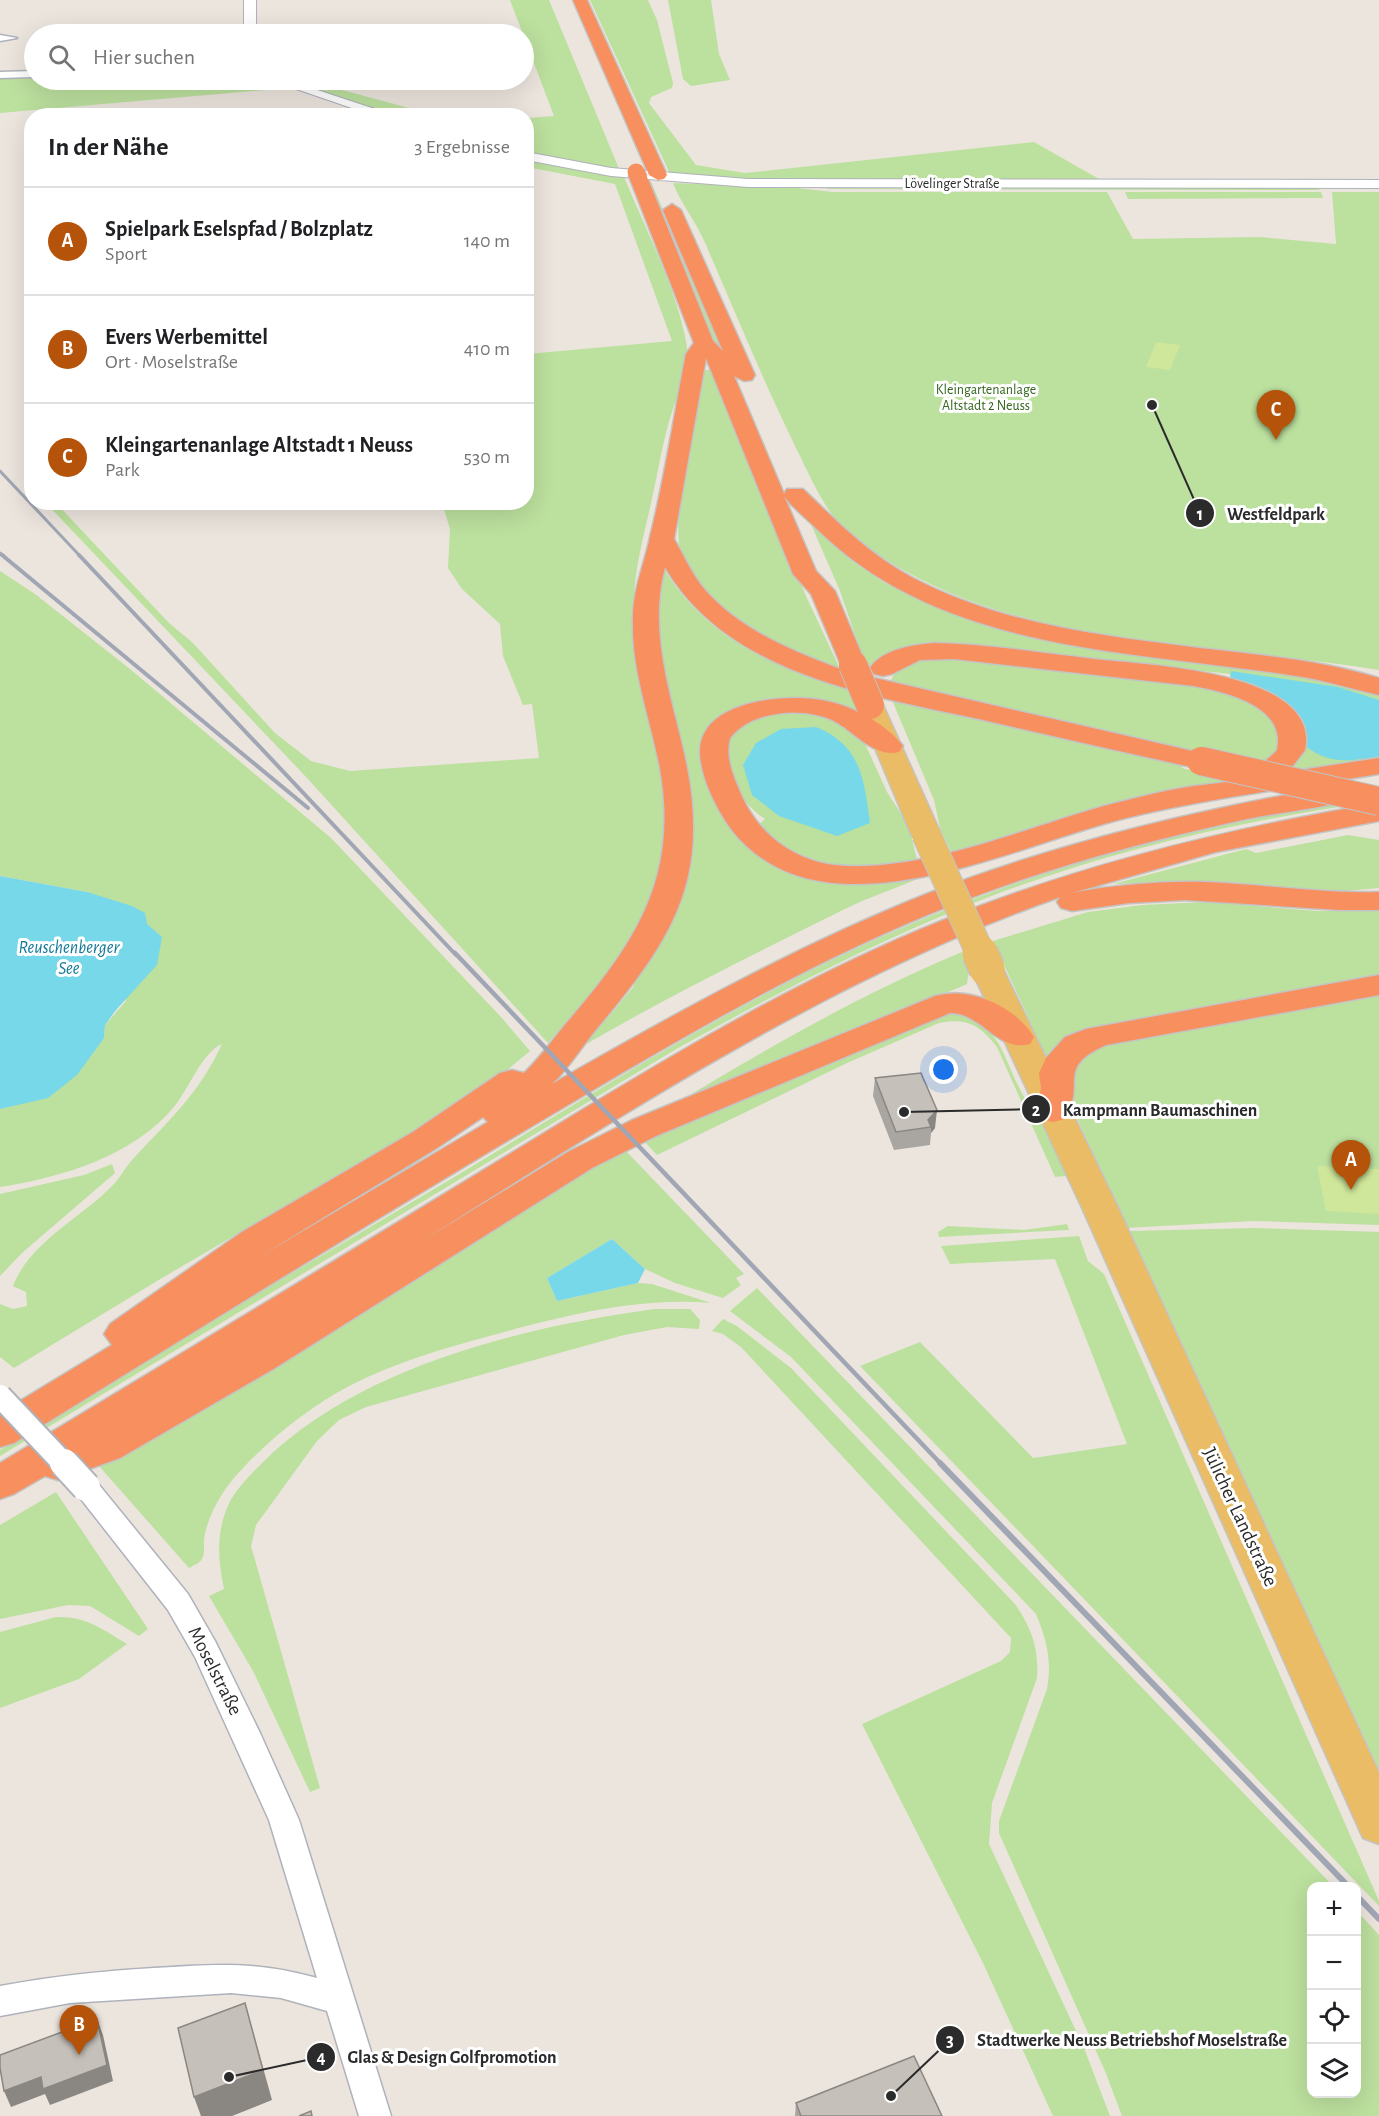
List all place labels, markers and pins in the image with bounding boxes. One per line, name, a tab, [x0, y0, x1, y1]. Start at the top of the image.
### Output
pin: C	[1256, 390, 1296, 440]
callout: Westfeldpark	[1185, 495, 1337, 531]
callout: Kampmann Baumaschinen	[1021, 1091, 1269, 1127]
pin: A	[1332, 1140, 1370, 1190]
pin: B	[60, 2006, 98, 2055]
callout: Stadtwerke Neuss Betriebshof Moselstraße	[935, 2022, 1299, 2058]
callout: Glas & Design Golfpromotion	[306, 2039, 569, 2075]

